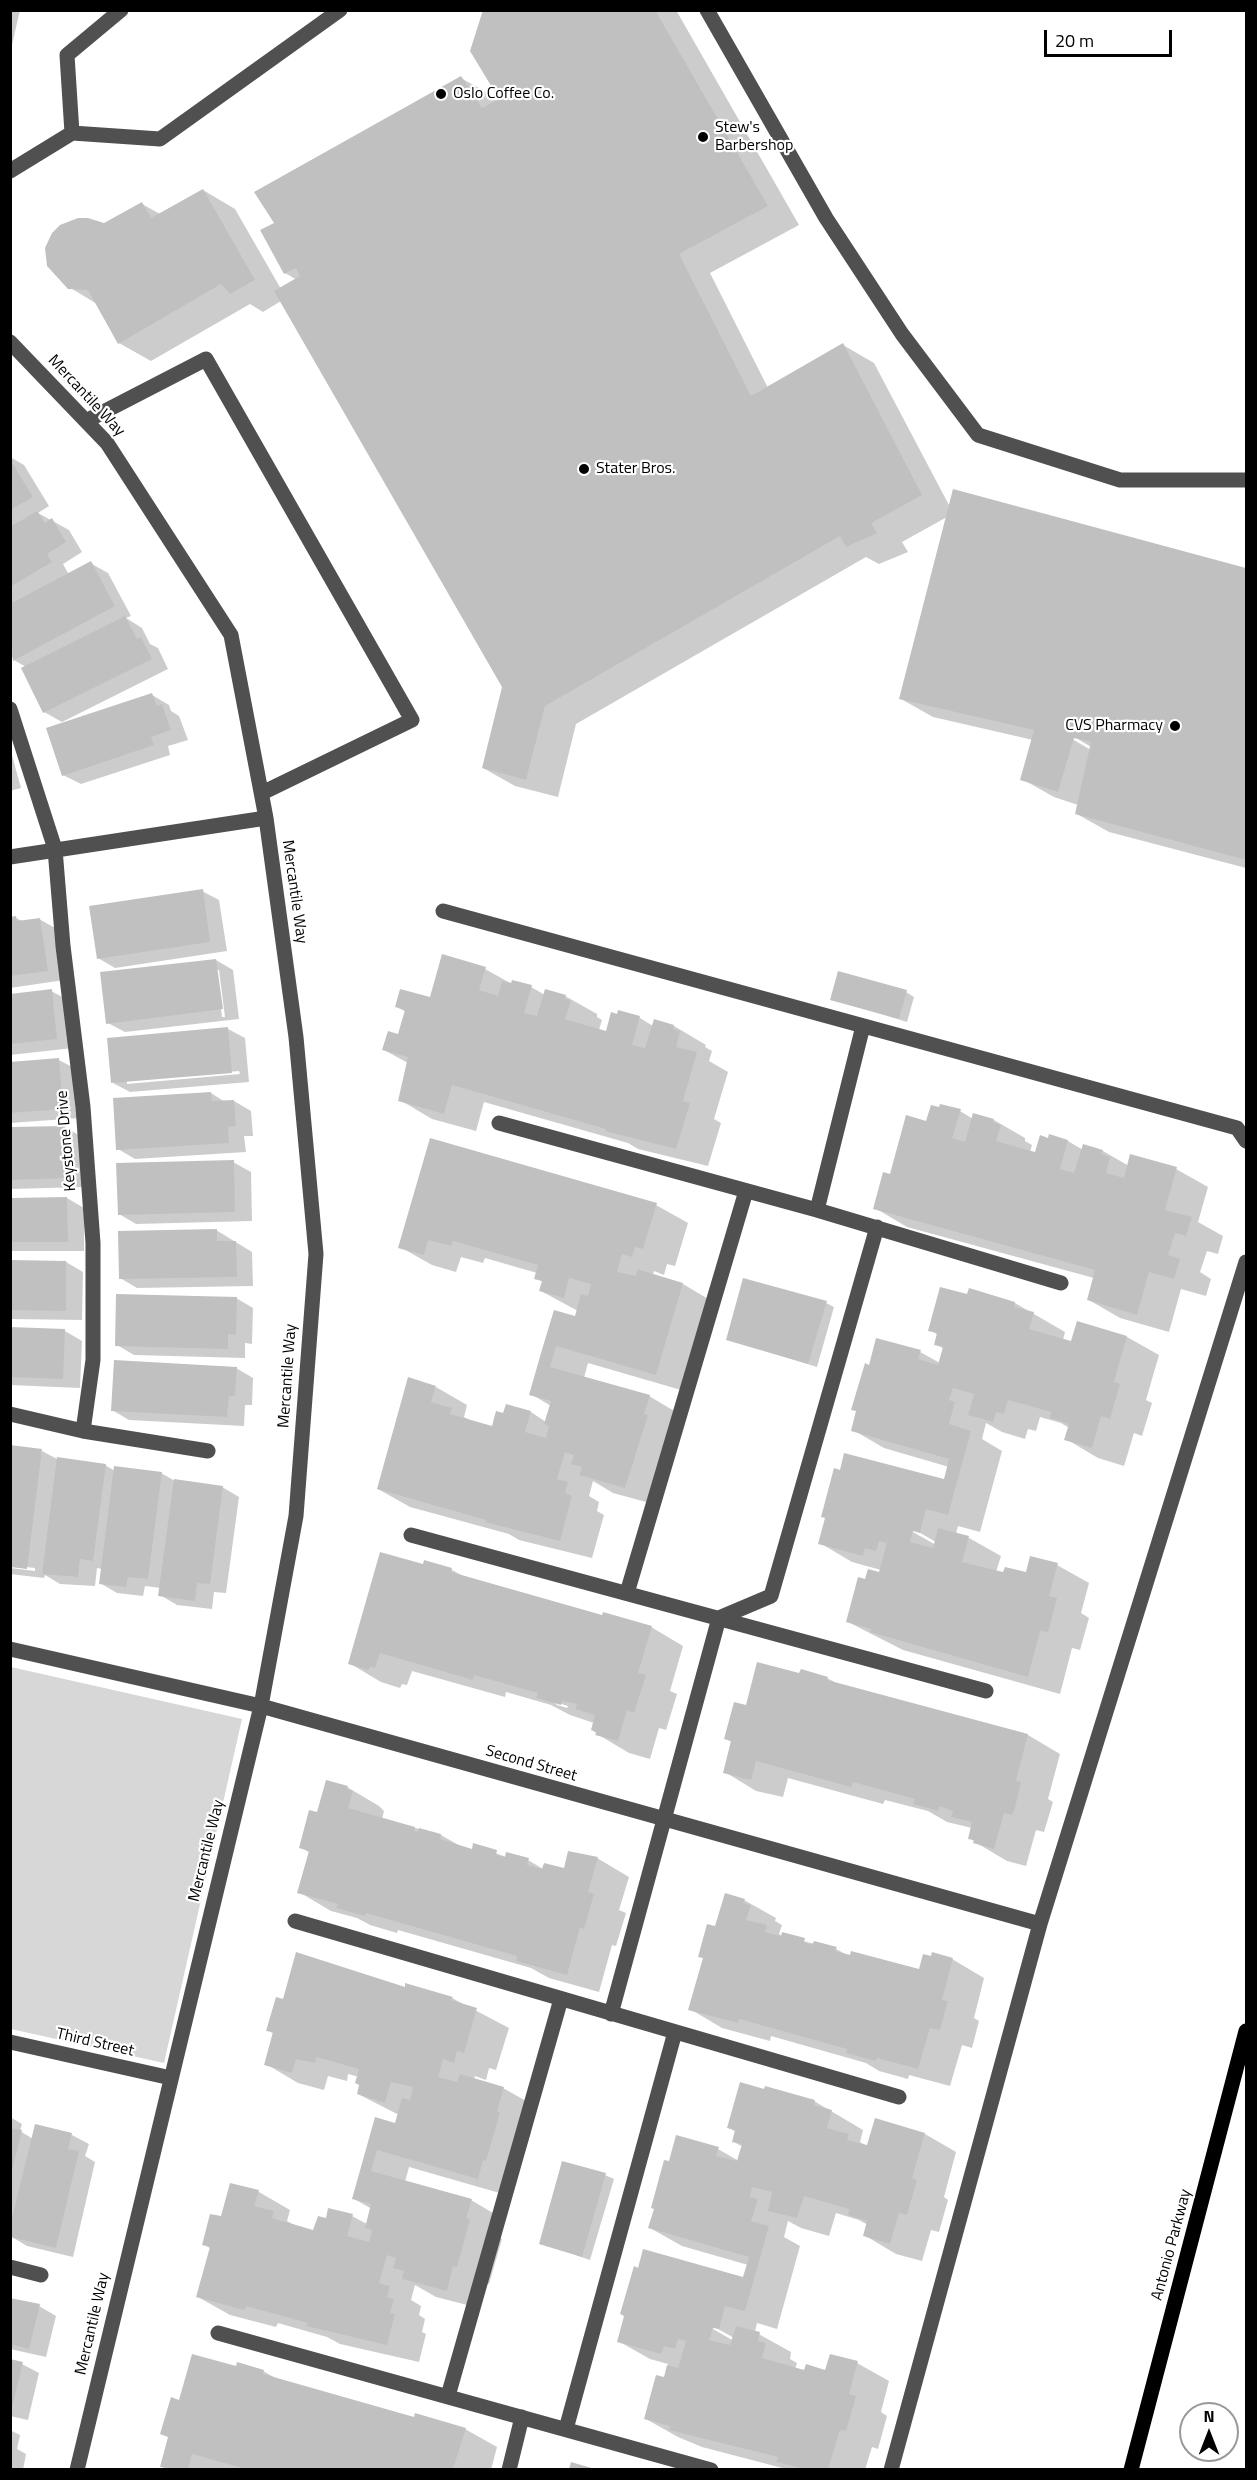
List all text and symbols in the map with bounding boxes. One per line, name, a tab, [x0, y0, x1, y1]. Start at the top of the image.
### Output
scale bar	[1047, 18, 1174, 56]
text: 20 m	[1055, 27, 1094, 54]
place label: Oslo Coffee Co.	[453, 84, 554, 104]
marker: Oslo Coffee Co.	[434, 87, 448, 101]
place label: Stew's Barbershop	[715, 118, 793, 156]
marker: Stew's Barbershop	[696, 130, 710, 144]
street label: Mercantile Way	[43, 351, 129, 441]
place label: Stater Bros.	[596, 459, 675, 479]
marker: Stater Bros.	[577, 462, 591, 476]
place label: CVS Pharmacy	[1065, 716, 1163, 736]
marker: CVS Pharmacy	[1168, 719, 1182, 733]
street label: Mercantile Way	[277, 839, 311, 945]
street label: Keystone Drive	[53, 1090, 81, 1192]
street label: Mercantile Way	[275, 1323, 301, 1429]
street label: Second Street	[483, 1742, 579, 1786]
street label: Mercantile Way	[185, 1798, 229, 1904]
street label: Third Street	[54, 2025, 136, 2061]
street label: Antonio Parkway	[1148, 2187, 1196, 2303]
street label: Mercantile Way	[72, 2271, 114, 2377]
north arrow	[1179, 2402, 1239, 2462]
text: N	[1203, 2404, 1215, 2428]

